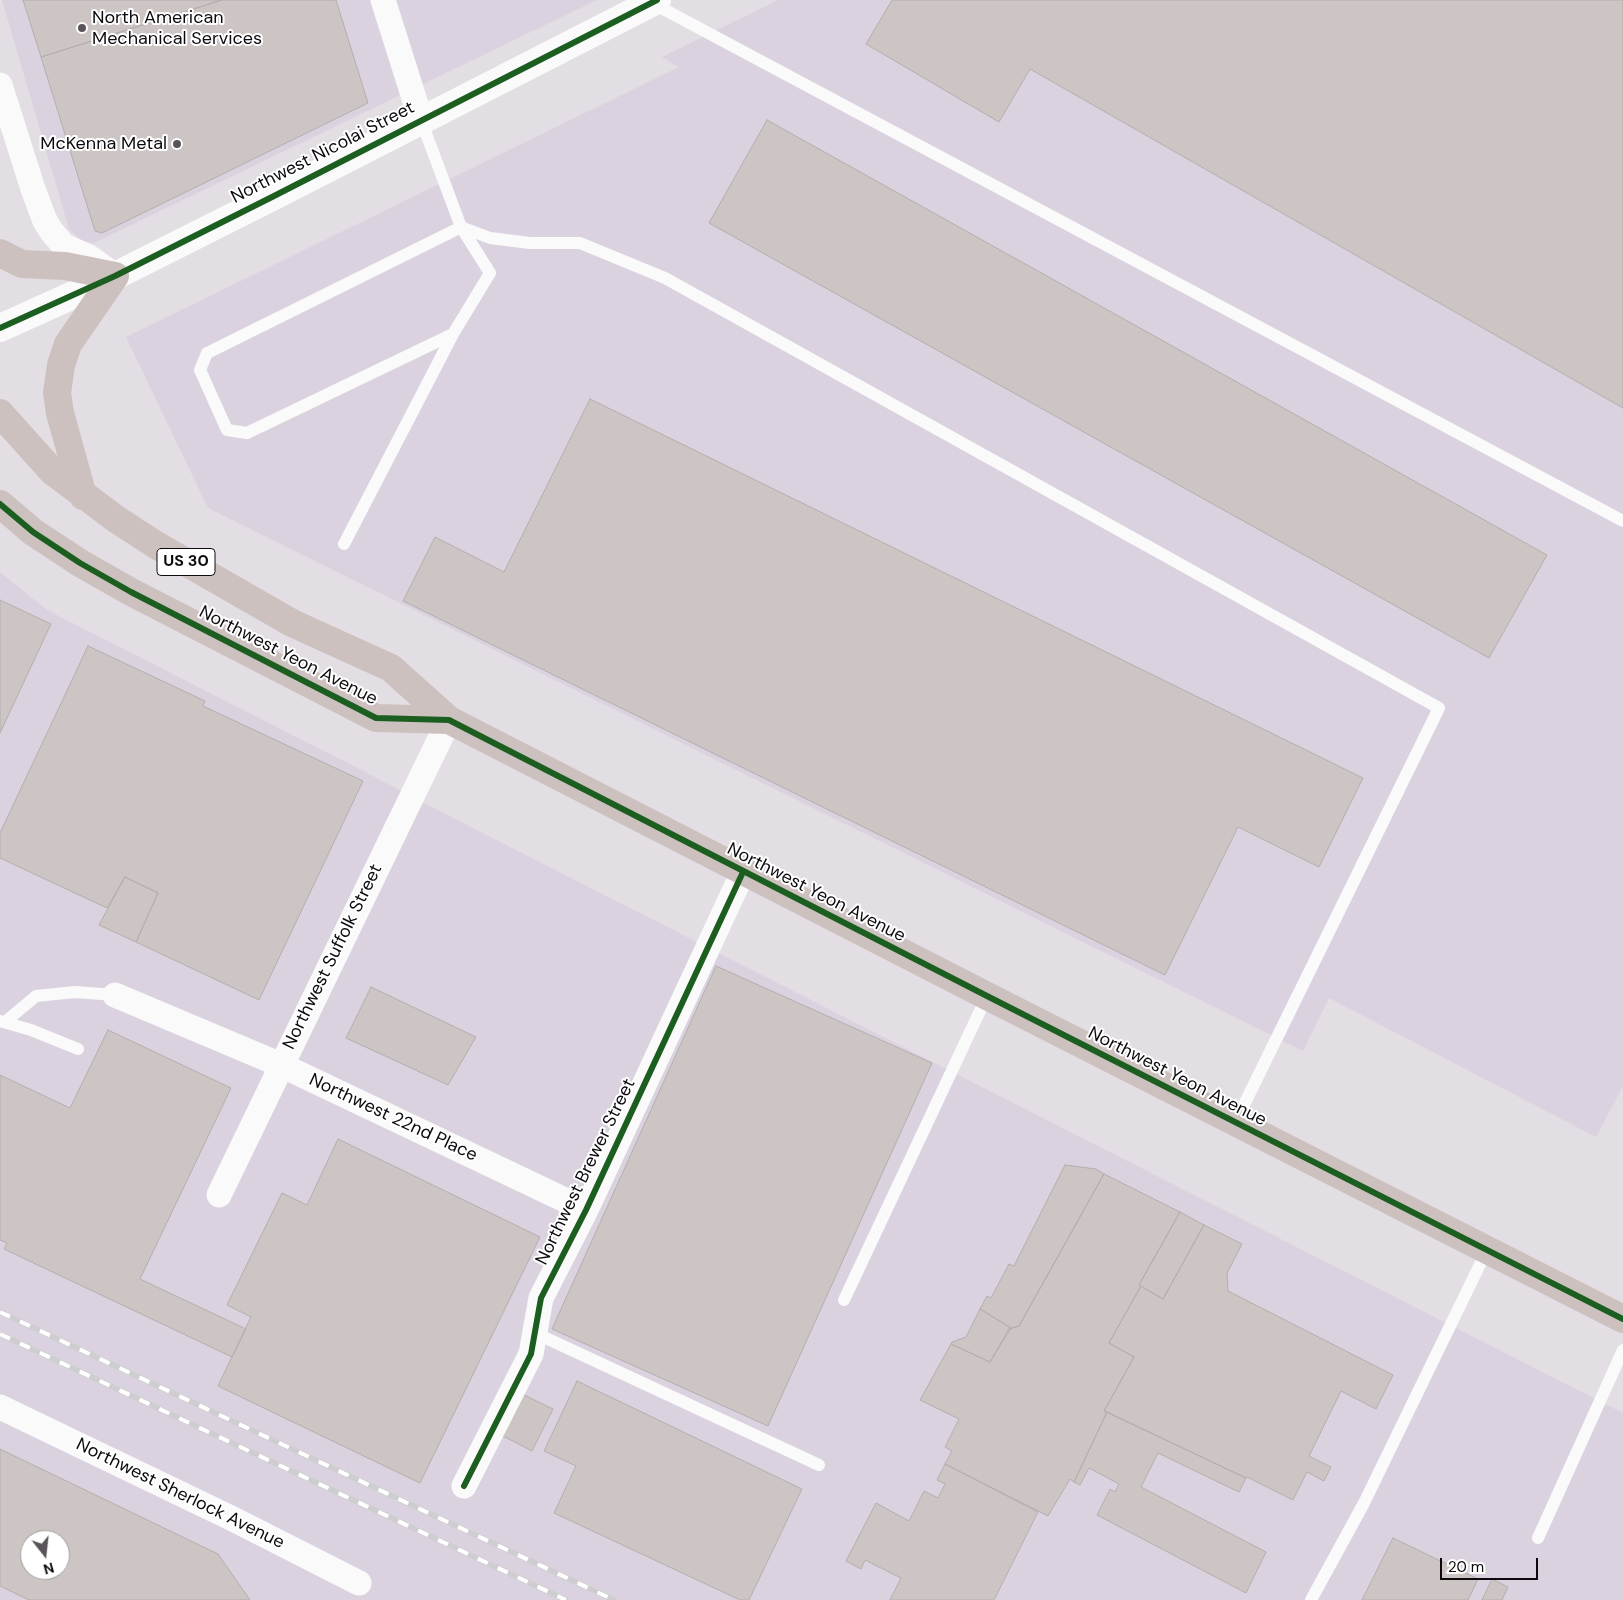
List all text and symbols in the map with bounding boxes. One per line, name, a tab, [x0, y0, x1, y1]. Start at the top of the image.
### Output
place label: North American Mechanical Services	[92, 7, 262, 50]
marker: North American Mechanical Services	[76, 22, 88, 34]
street label: Northwest Nicolai Street	[228, 97, 418, 209]
place label: McKenna Metal	[40, 133, 167, 155]
marker: McKenna Metal	[171, 138, 183, 150]
road number: US 30	[157, 548, 215, 576]
street label: Northwest Yeon Avenue	[195, 602, 381, 710]
street label: Northwest Yeon Avenue	[723, 839, 909, 947]
street label: Northwest Suffolk Street	[279, 861, 387, 1053]
street label: Northwest Yeon Avenue	[1084, 1023, 1270, 1131]
street label: Northwest 22nd Place	[305, 1070, 481, 1166]
street label: Northwest Brewer Street	[531, 1075, 641, 1269]
street label: Northwest Sherlock Avenue	[72, 1434, 288, 1554]
north arrow	[20, 1530, 70, 1580]
scale bar	[1443, 1548, 1540, 1580]
text: 20 m	[1448, 1557, 1484, 1577]
text: N	[41, 1558, 56, 1579]

